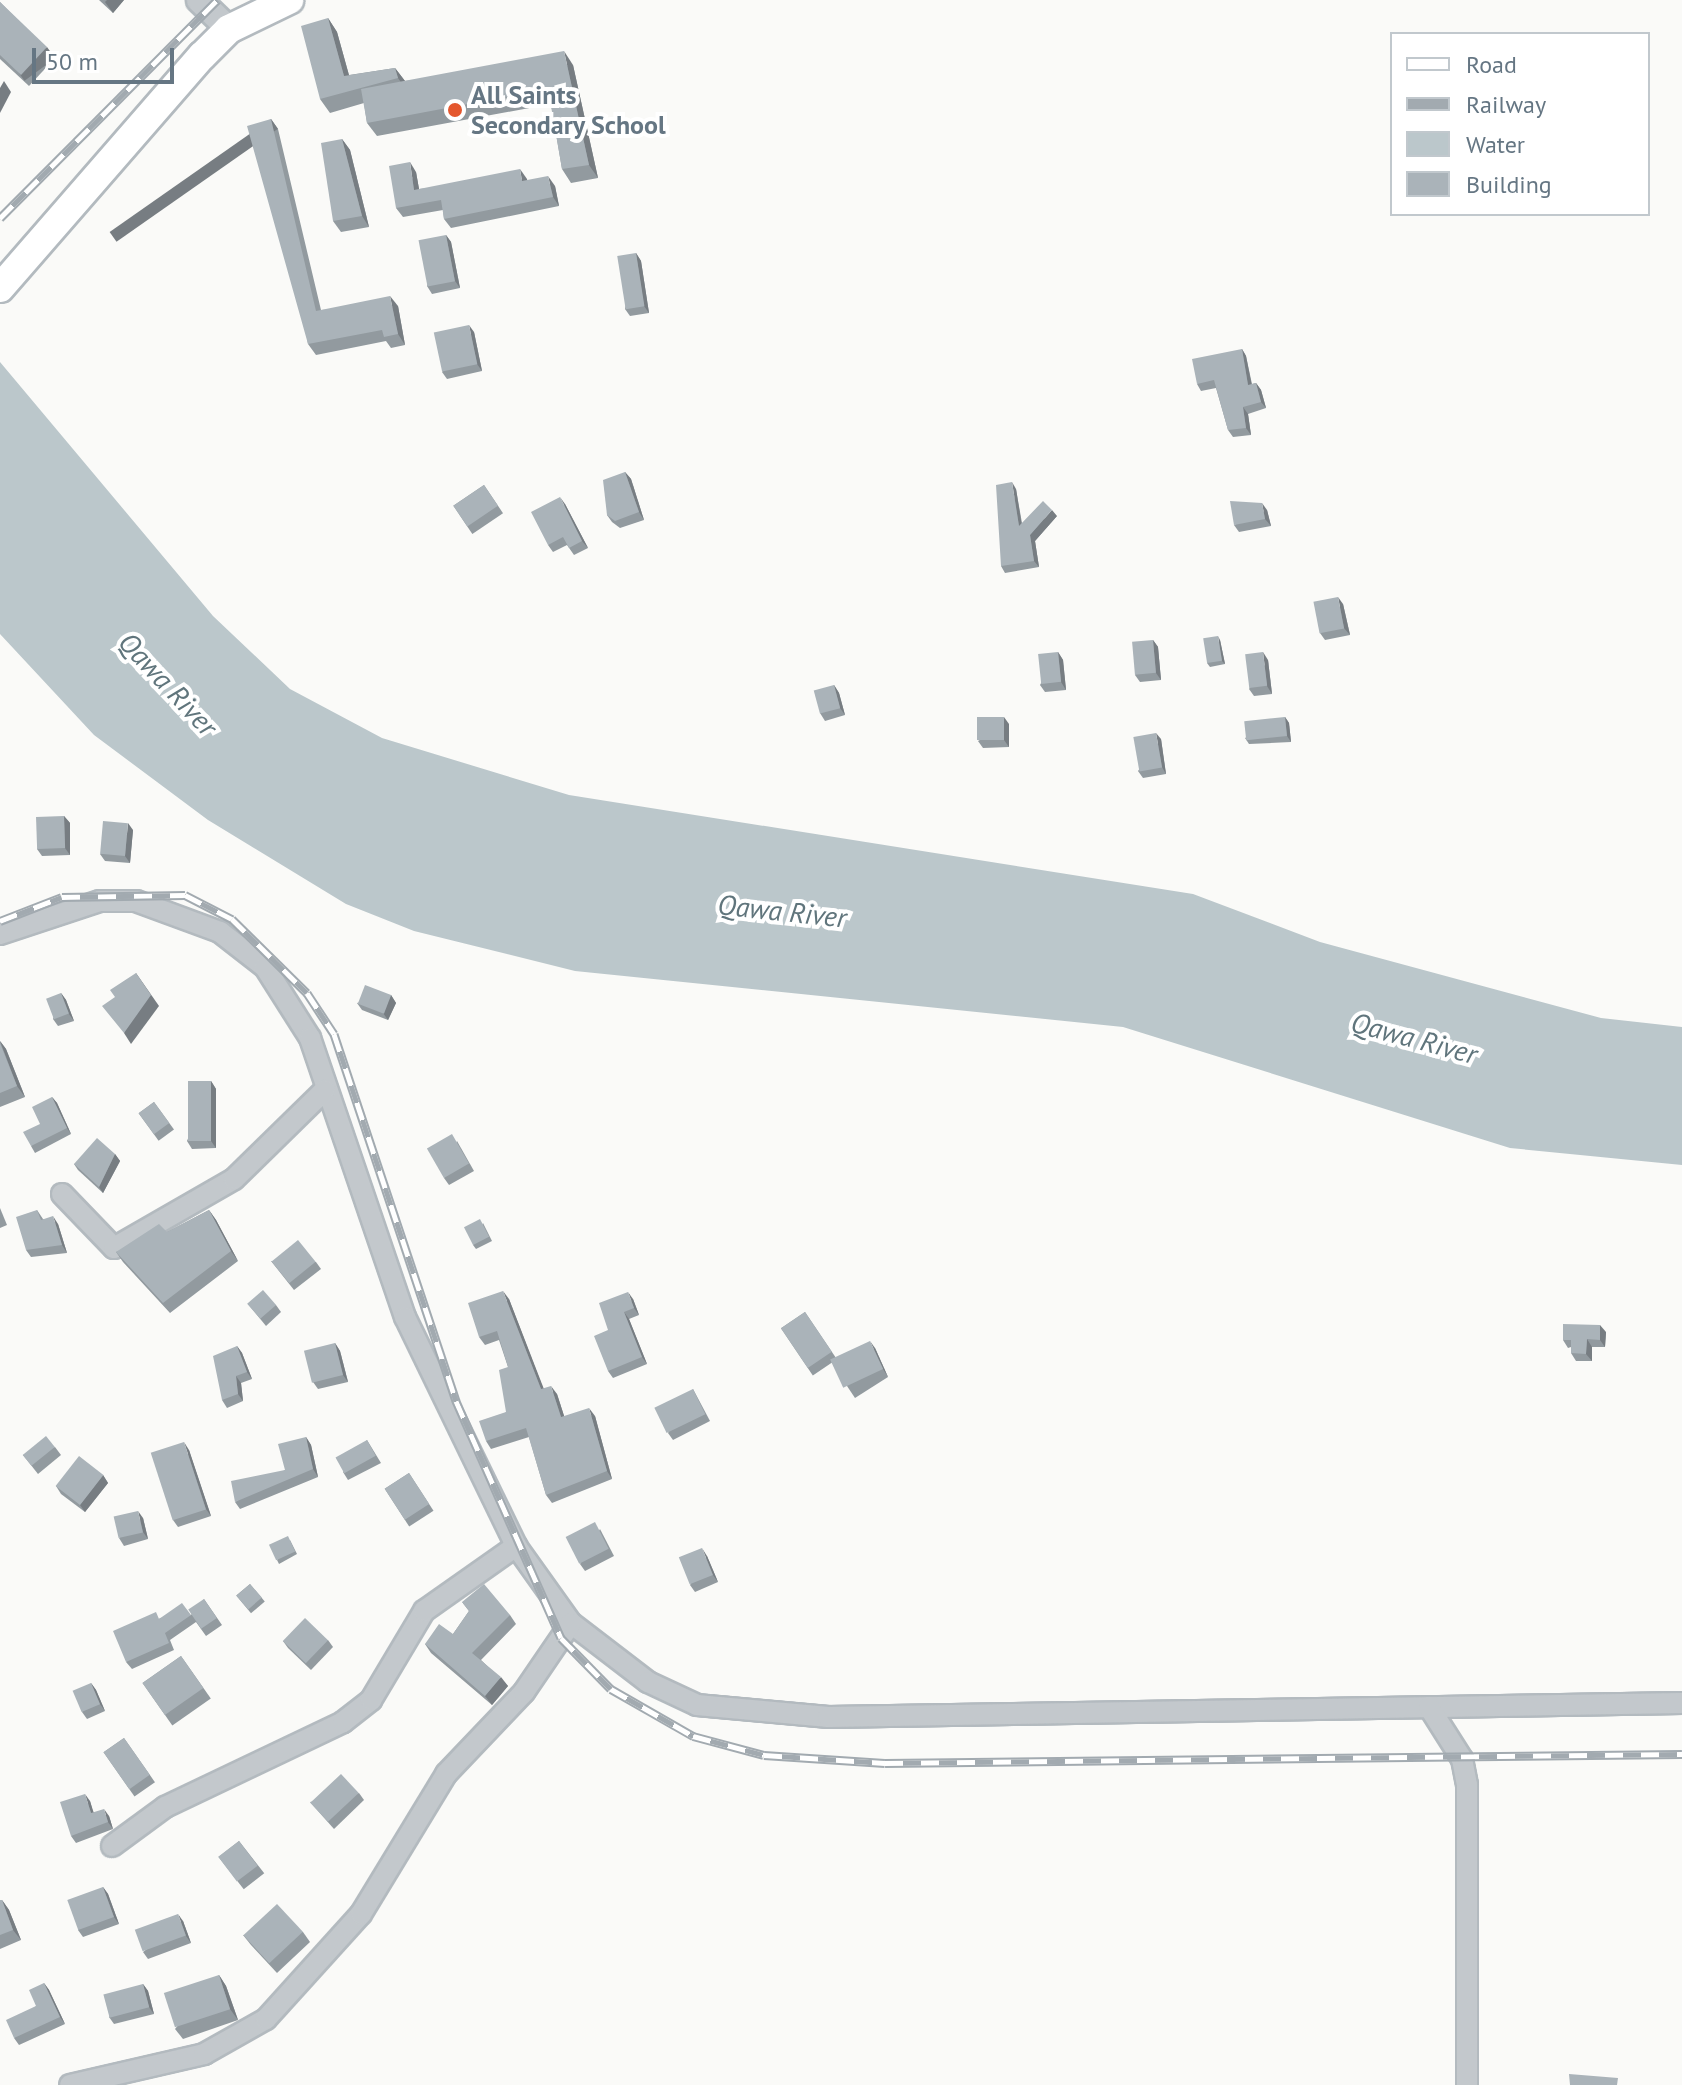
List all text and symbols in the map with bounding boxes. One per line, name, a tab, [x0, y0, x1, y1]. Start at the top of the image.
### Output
scale bar	[36, 32, 178, 82]
legend	[1390, 32, 1650, 216]
text: 50 m	[46, 46, 98, 77]
text: Road	[1466, 49, 1517, 80]
place label: All Saints Secondary School	[471, 79, 667, 140]
text: Railway	[1466, 89, 1546, 120]
marker: All Saints Secondary School	[446, 101, 464, 119]
text: Water	[1466, 129, 1525, 160]
text: Building	[1466, 169, 1552, 200]
water label: Qawa River	[112, 625, 224, 743]
water label: Qawa River	[716, 888, 848, 934]
water label: Qawa River	[1347, 1005, 1481, 1071]

